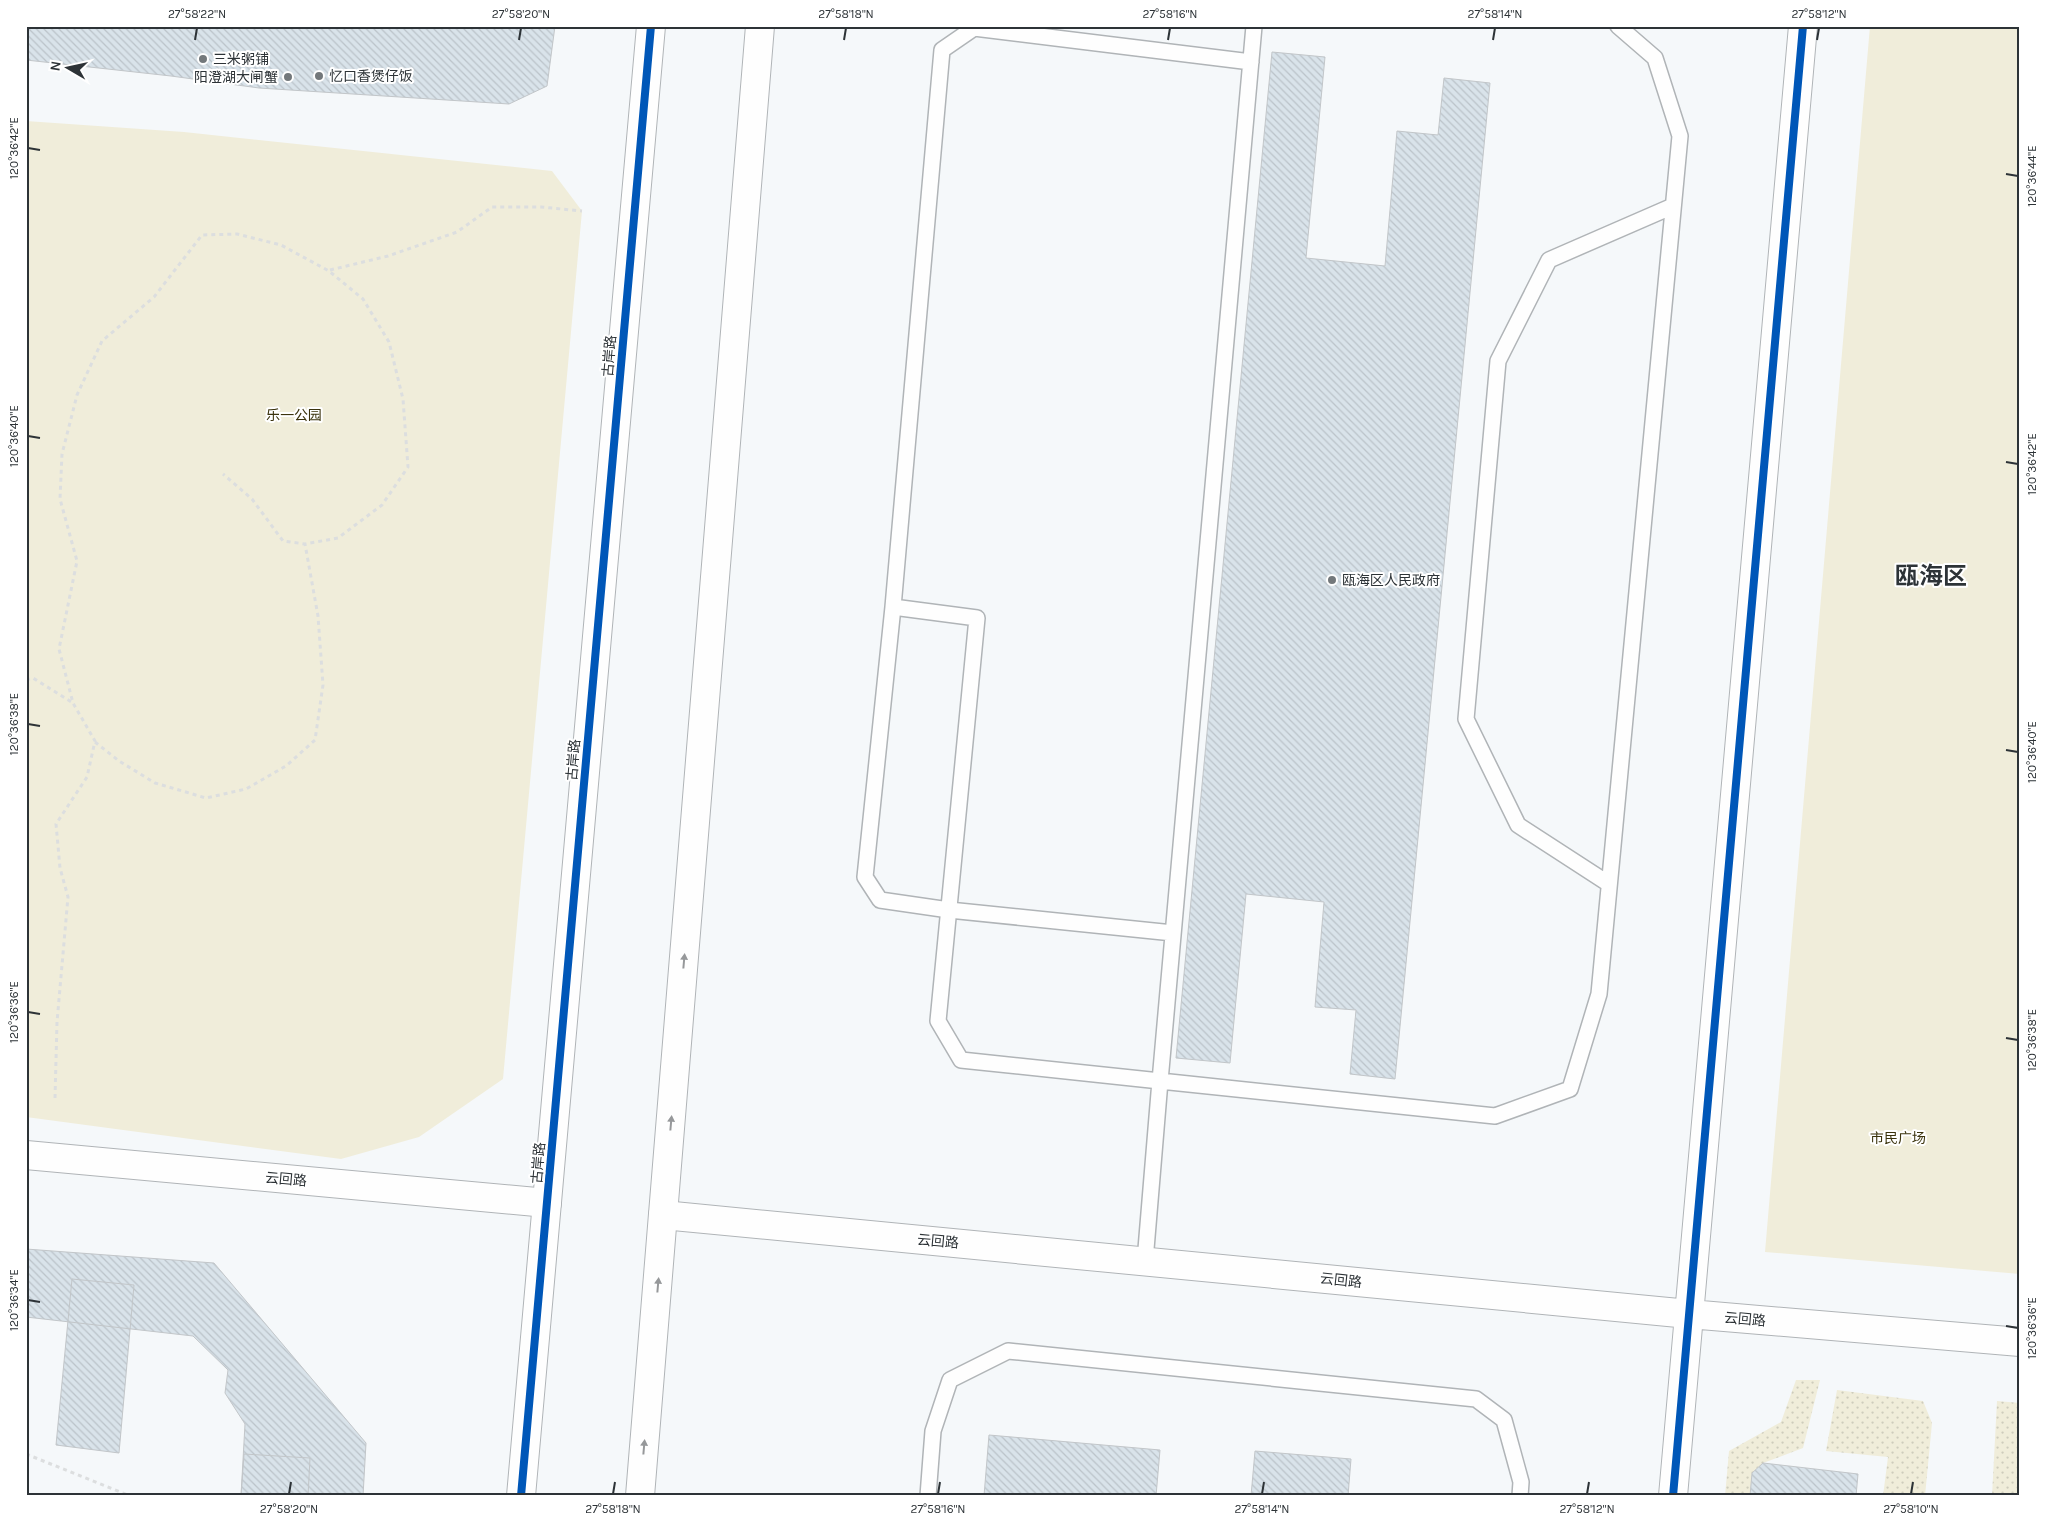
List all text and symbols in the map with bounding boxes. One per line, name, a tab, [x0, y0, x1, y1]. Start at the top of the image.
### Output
text: 27°58'22"N	[168, 7, 226, 21]
text: 27°58'20"N	[492, 7, 550, 21]
text: 27°58'18"N	[818, 7, 874, 21]
text: 27°58'16"N	[1142, 7, 1198, 21]
text: 27°58'14"N	[1468, 7, 1522, 21]
text: 27°58'12"N	[1791, 7, 1847, 21]
north arrow	[42, 42, 92, 92]
place label: 三米粥铺	[213, 51, 269, 68]
marker: 三米粥铺	[197, 53, 209, 65]
text: N	[46, 60, 65, 72]
place label: 忆口香煲仔饭	[329, 68, 413, 85]
place label: 阳澄湖大闸蟹	[194, 69, 278, 86]
marker: 忆口香煲仔饭	[313, 70, 325, 82]
marker: 阳澄湖大闸蟹	[282, 71, 294, 83]
text: 120°36'42"E	[7, 117, 21, 179]
text: 120°36'44"E	[2025, 145, 2039, 207]
street label: 古岸路	[599, 334, 620, 378]
text: 120°36'40"E	[7, 405, 21, 467]
park label: 乐一公园	[266, 407, 322, 424]
text: 120°36'42"E	[2025, 433, 2039, 495]
district label: 瓯海区	[1895, 562, 1967, 590]
place label: 瓯海区人民政府	[1342, 572, 1440, 589]
marker: 瓯海区人民政府	[1326, 574, 1338, 586]
text: 120°36'38"E	[7, 693, 21, 755]
text: 120°36'40"E	[2025, 721, 2039, 783]
street label: 古岸路	[563, 738, 584, 782]
one-way arrow	[680, 953, 688, 969]
text: 120°36'36"E	[7, 981, 21, 1043]
text: 120°36'38"E	[2025, 1009, 2039, 1071]
one-way arrow	[667, 1115, 675, 1131]
park label: 市民广场	[1870, 1130, 1926, 1147]
street label: 古岸路	[528, 1141, 549, 1185]
street label: 云回路	[264, 1169, 308, 1190]
street label: 云回路	[916, 1231, 960, 1252]
text: 120°36'34"E	[7, 1269, 21, 1331]
street label: 云回路	[1319, 1270, 1363, 1291]
one-way arrow	[654, 1277, 662, 1293]
text: 120°36'36"E	[2025, 1297, 2039, 1359]
street label: 云回路	[1723, 1309, 1767, 1330]
one-way arrow	[641, 1439, 649, 1455]
text: 27°58'20"N	[260, 1502, 318, 1516]
text: 27°58'18"N	[585, 1502, 641, 1516]
text: 27°58'16"N	[910, 1502, 966, 1516]
text: 27°58'14"N	[1235, 1502, 1289, 1516]
text: 27°58'12"N	[1559, 1502, 1615, 1516]
text: 27°58'10"N	[1883, 1502, 1939, 1516]

